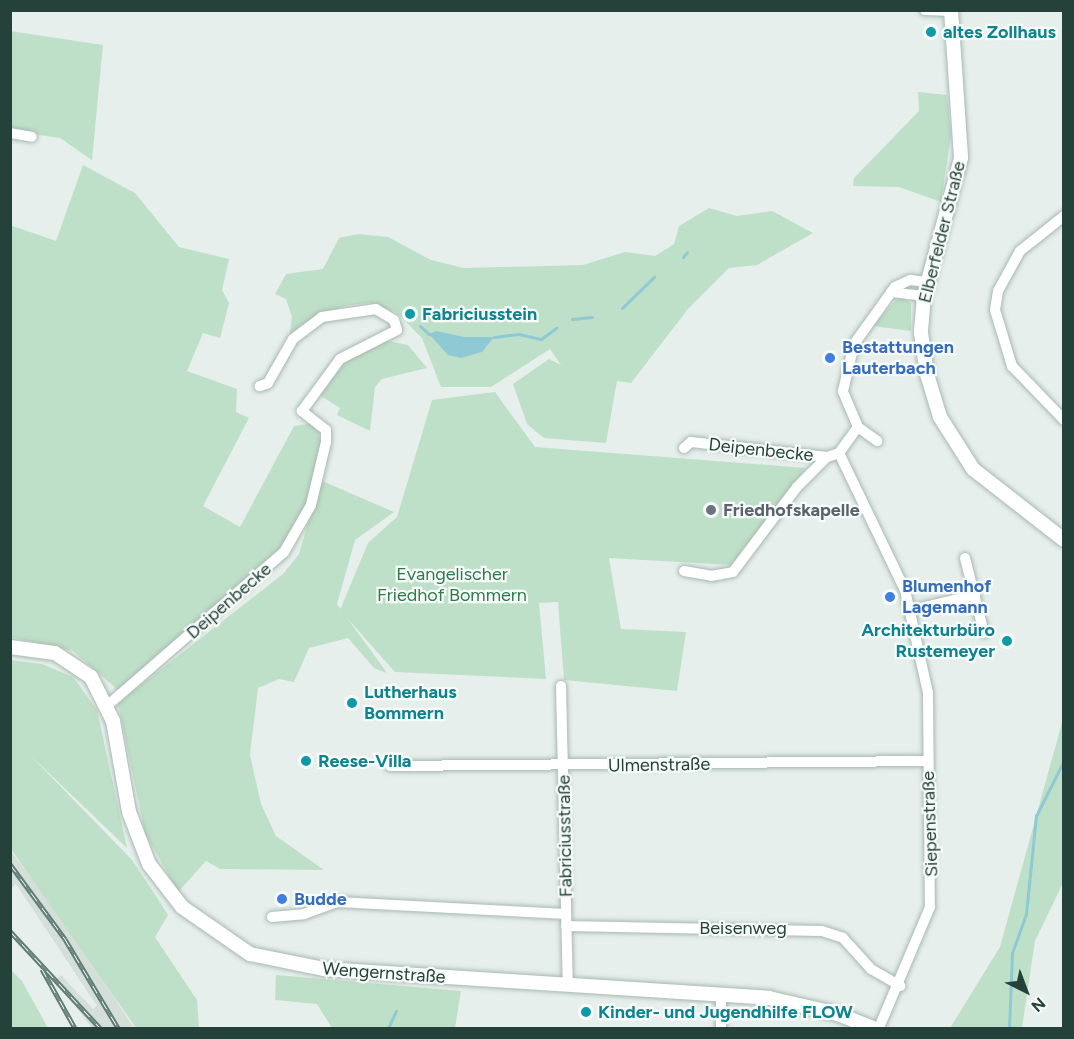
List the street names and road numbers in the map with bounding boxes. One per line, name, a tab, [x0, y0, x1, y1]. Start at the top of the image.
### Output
street label: Elberfelder Straße	[914, 159, 970, 305]
street label: Deipenbecke	[707, 434, 815, 466]
street label: Deipenbecke	[182, 558, 276, 644]
street label: Ulmenstraße	[608, 753, 710, 777]
street label: Siepenstraße	[917, 771, 943, 877]
street label: Fabriciusstraße	[553, 775, 577, 897]
street label: Beisenweg	[699, 917, 787, 939]
street label: Wengernstraße	[322, 958, 446, 988]

